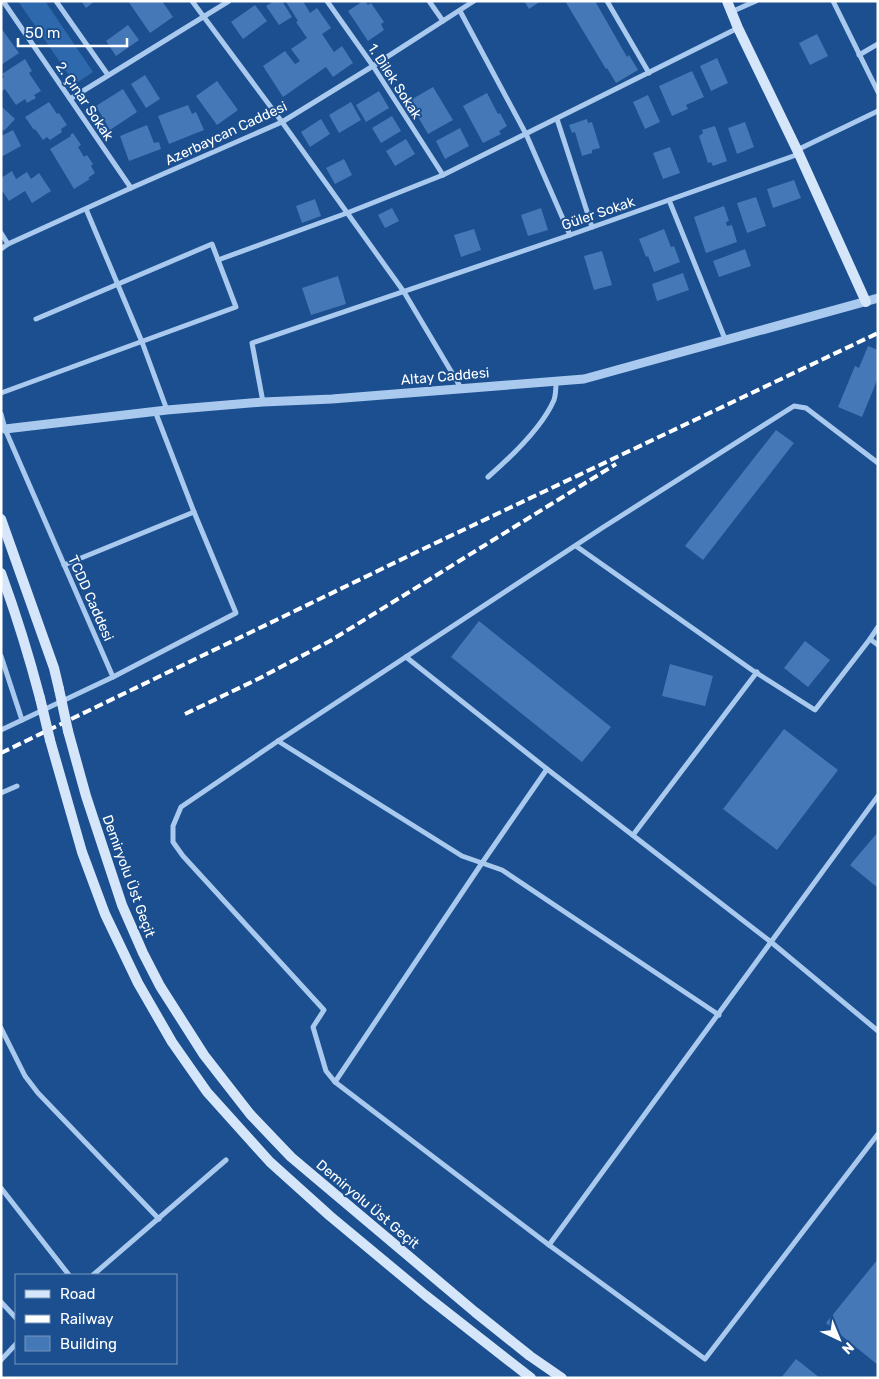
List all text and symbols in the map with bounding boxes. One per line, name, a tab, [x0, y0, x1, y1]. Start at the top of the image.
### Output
scale bar	[18, 15, 126, 47]
text: 50 m	[25, 24, 60, 42]
street label: 1. Dilek Sokak	[364, 40, 426, 123]
street label: 2. Çınar Sokak	[52, 59, 118, 145]
street label: Azerbaycan Caddesi	[163, 98, 290, 169]
street label: Güler Sokak	[559, 193, 638, 234]
street label: Altay Caddesi	[400, 364, 490, 389]
street label: TCDD Caddesi	[64, 553, 117, 644]
street label: Demiryolu Üst Geçit	[98, 813, 159, 940]
street label: Demiryolu Üst Geçit	[313, 1156, 423, 1253]
legend	[15, 1274, 178, 1364]
text: Road	[60, 1285, 96, 1303]
text: Railway	[60, 1310, 114, 1328]
north arrow	[814, 1314, 864, 1364]
text: Building	[60, 1335, 117, 1353]
text: N	[838, 1338, 857, 1358]

